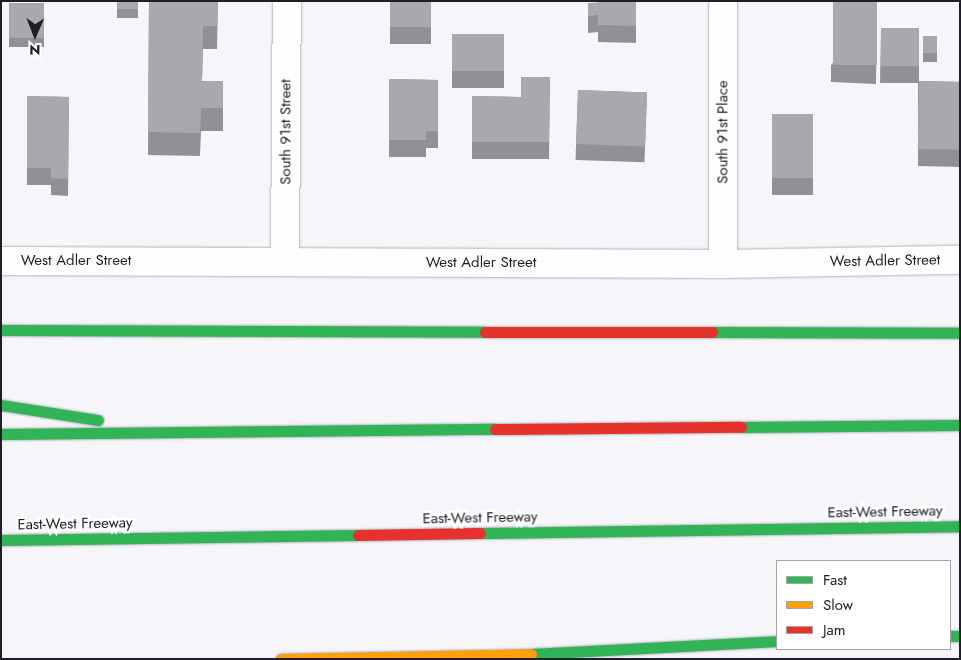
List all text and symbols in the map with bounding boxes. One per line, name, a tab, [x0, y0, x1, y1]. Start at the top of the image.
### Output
north arrow	[10, 10, 60, 60]
text: N	[29, 40, 40, 60]
street label: South 91st Street	[277, 79, 295, 185]
street label: South 91st Place	[714, 80, 732, 184]
street label: West Adler Street	[830, 251, 940, 271]
street label: West Adler Street	[21, 252, 131, 270]
street label: West Adler Street	[426, 254, 536, 272]
street label: East-West Freeway	[827, 502, 943, 522]
street label: East-West Freeway	[422, 508, 538, 528]
street label: East-West Freeway	[17, 514, 133, 534]
legend	[776, 560, 951, 650]
text: Fast	[823, 569, 847, 591]
text: Slow	[823, 594, 853, 616]
text: Jam	[823, 619, 846, 641]

